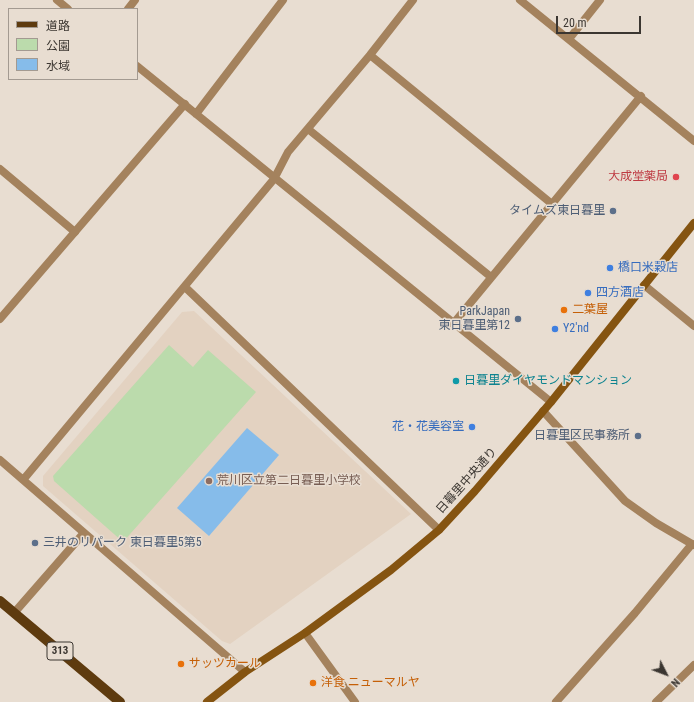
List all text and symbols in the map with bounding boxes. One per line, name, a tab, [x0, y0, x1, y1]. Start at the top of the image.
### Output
legend	[8, 8, 138, 80]
scale bar	[558, 8, 643, 34]
text: 20 m	[563, 16, 587, 30]
text: 道路	[46, 19, 70, 33]
text: 公園	[46, 39, 70, 53]
text: 水域	[46, 59, 70, 73]
place label: 大成堂薬局	[608, 170, 668, 184]
marker: 大成堂薬局	[671, 172, 681, 182]
place label: タイムズ東日暮里	[509, 204, 605, 218]
marker: タイムズ東日暮里	[608, 206, 618, 216]
place label: 橋口米穀店	[618, 261, 678, 275]
marker: 橋口米穀店	[605, 263, 615, 273]
place label: 四方酒店	[596, 286, 644, 300]
marker: 四方酒店	[583, 288, 593, 298]
place label: 二葉屋	[572, 303, 608, 317]
place label: ParkJapan 東日暮里第12	[438, 305, 510, 333]
marker: 二葉屋	[559, 305, 569, 315]
marker: ParkJapan 東日暮里第12	[513, 314, 523, 324]
place label: Y2'nd	[563, 322, 589, 336]
marker: Y2'nd	[550, 324, 560, 334]
place label: 日暮里ダイヤモンドマンション	[464, 374, 632, 388]
marker: 日暮里ダイヤモンドマンション	[451, 376, 461, 386]
place label: 花・花美容室	[392, 420, 464, 434]
marker: 花・花美容室	[467, 422, 477, 432]
place label: 日暮里区民事務所	[534, 429, 630, 443]
marker: 日暮里区民事務所	[633, 431, 643, 441]
street label: 日暮里中央通り	[434, 445, 500, 517]
place label: 荒川区立第二日暮里小学校	[217, 474, 361, 488]
marker: 荒川区立第二日暮里小学校	[204, 476, 214, 486]
place label: 三井のリパーク 東日暮里5第5	[43, 536, 202, 550]
marker: 三井のリパーク 東日暮里5第5	[30, 538, 40, 548]
road number: 313	[47, 642, 73, 660]
north arrow	[646, 654, 686, 694]
place label: サッツカール	[189, 657, 261, 671]
marker: サッツカール	[176, 659, 186, 669]
place label: 洋食 ニューマルヤ	[321, 676, 420, 690]
text: N	[668, 676, 682, 689]
marker: 洋食 ニューマルヤ	[308, 678, 318, 688]

